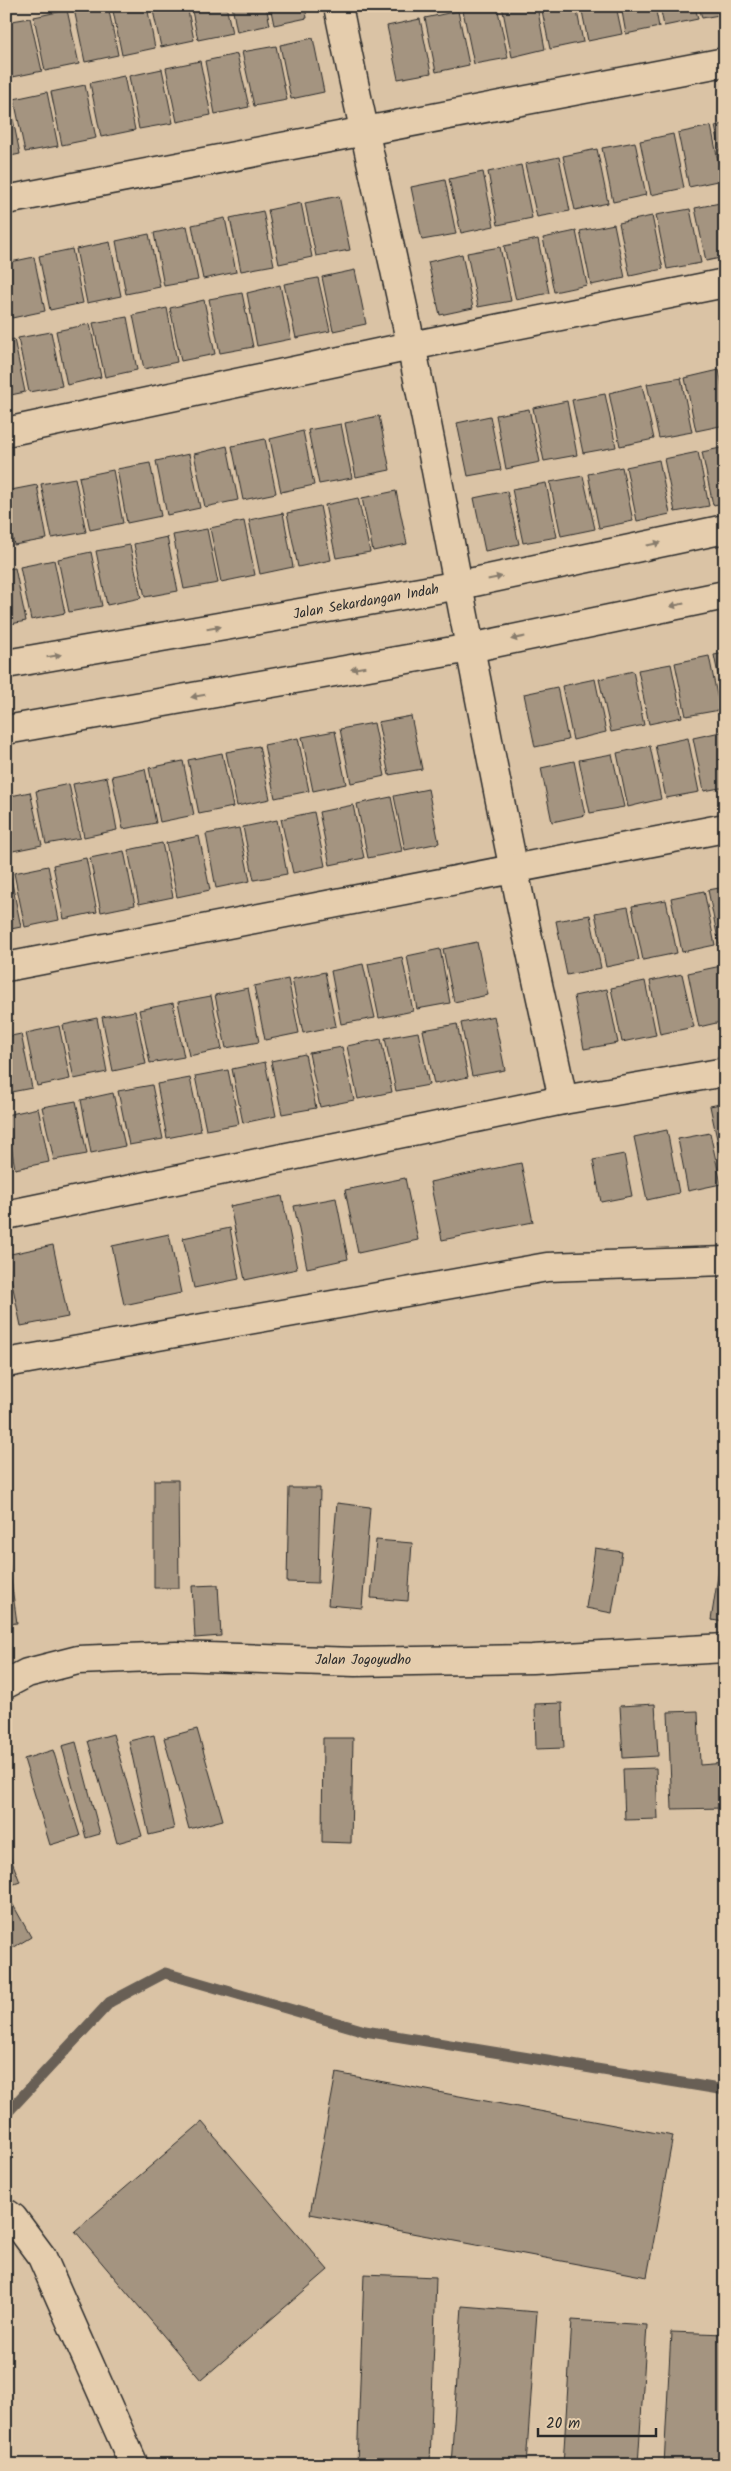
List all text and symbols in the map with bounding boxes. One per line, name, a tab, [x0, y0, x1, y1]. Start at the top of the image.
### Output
one-way arrow	[646, 540, 661, 548]
one-way arrow	[487, 574, 502, 582]
street label: Jalan Sekardangan Indah	[291, 578, 441, 626]
one-way arrow	[669, 601, 685, 609]
one-way arrow	[207, 624, 223, 632]
one-way arrow	[510, 634, 526, 642]
one-way arrow	[47, 652, 63, 660]
one-way arrow	[350, 664, 366, 672]
one-way arrow	[190, 692, 206, 700]
street label: Jalan Jogoyudho	[315, 1649, 411, 1671]
scale bar	[538, 2406, 656, 2438]
text: 20 m	[546, 2412, 580, 2436]

